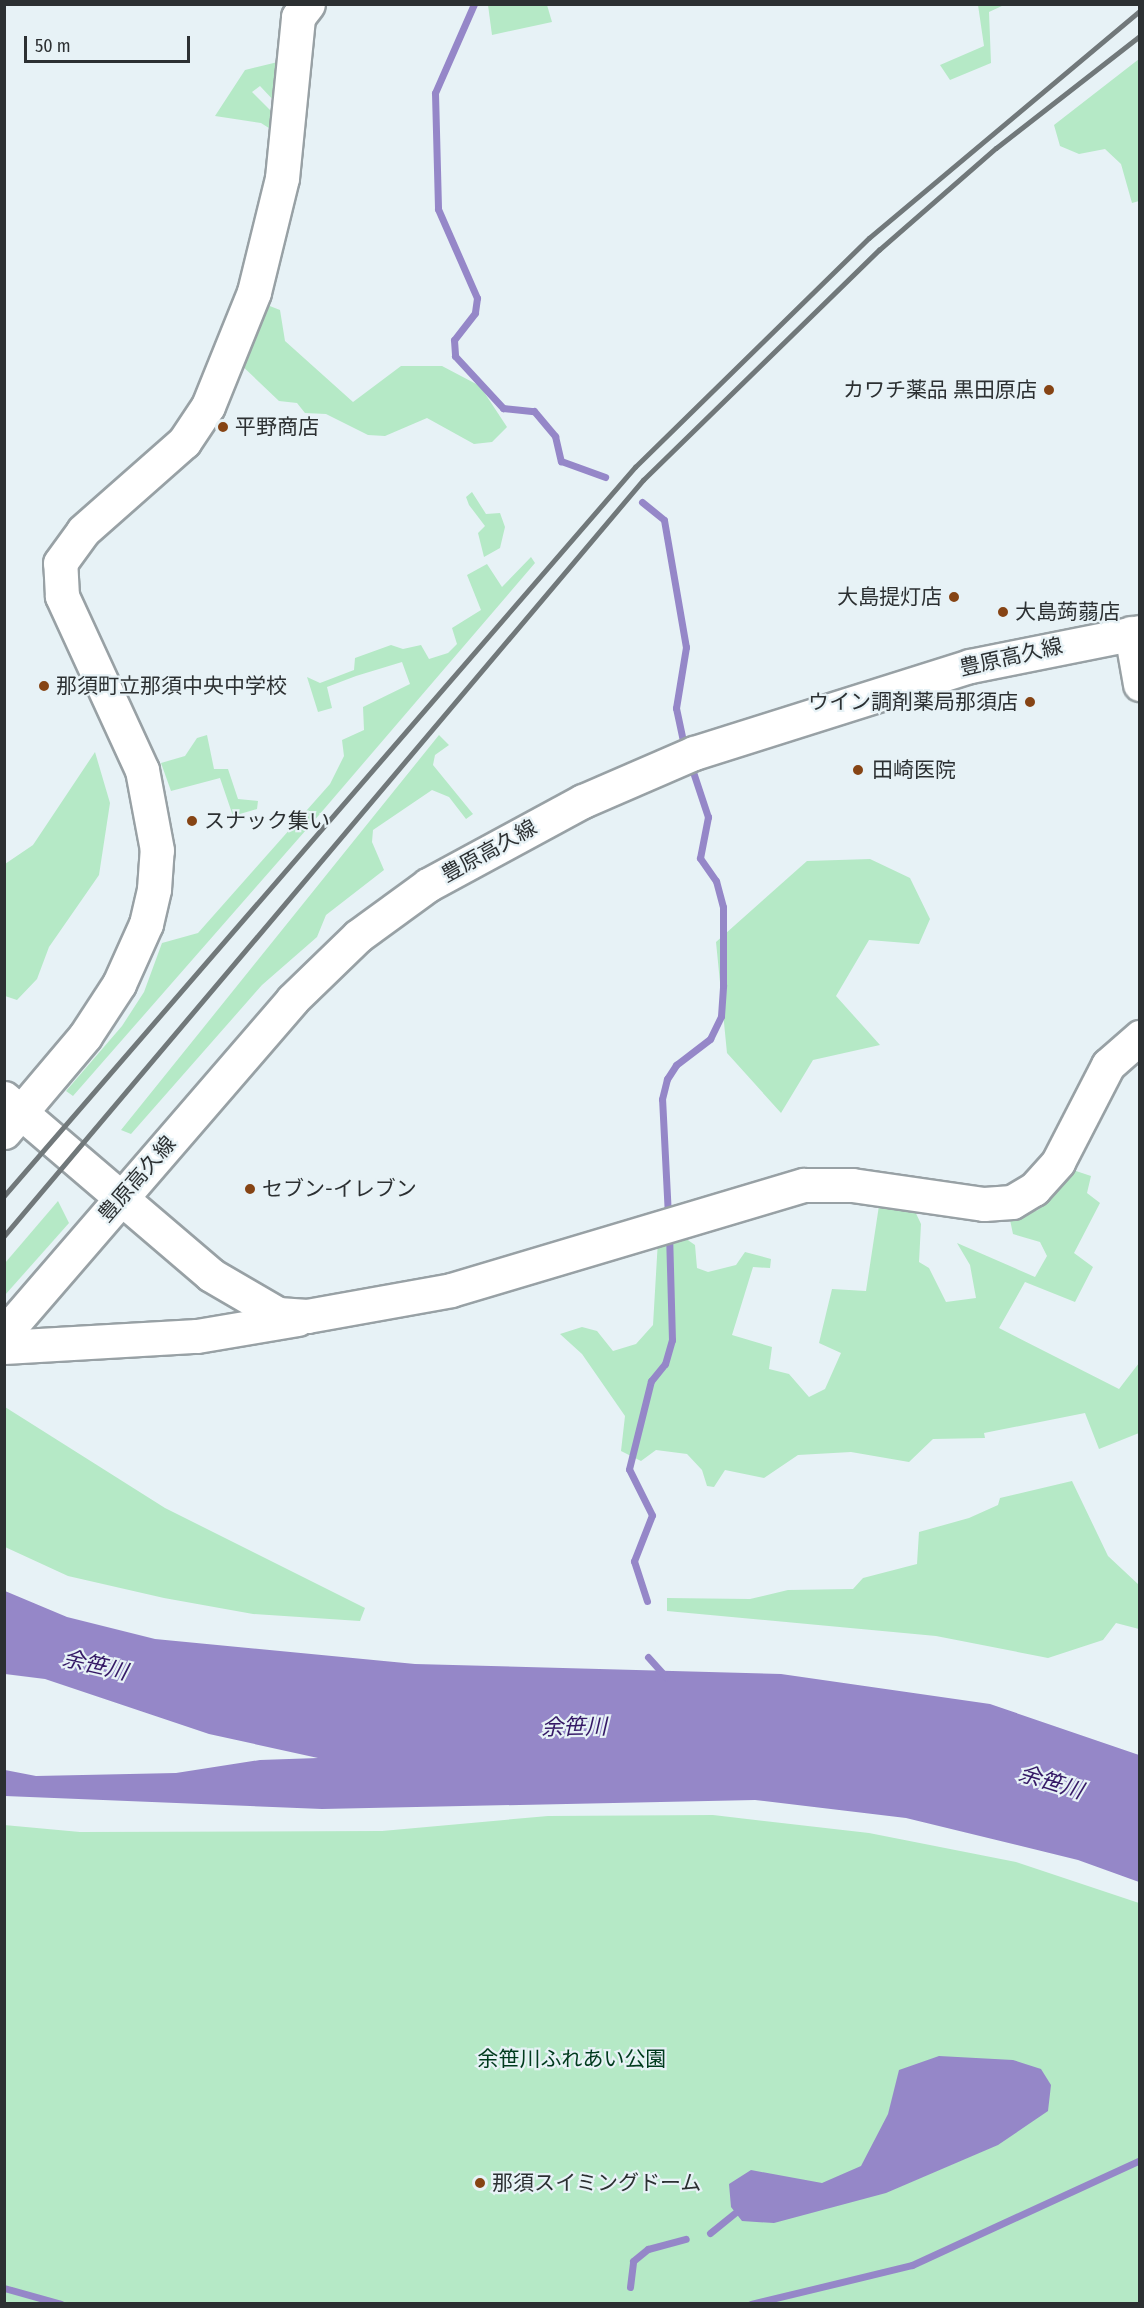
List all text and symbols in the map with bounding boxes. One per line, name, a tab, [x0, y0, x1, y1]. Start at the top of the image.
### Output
scale bar	[27, 24, 194, 62]
text: 50 m	[35, 35, 71, 57]
place label: カワチ薬品 黒田原店	[843, 377, 1037, 403]
marker: カワチ薬品 黒田原店	[1042, 383, 1056, 397]
place label: 平野商店	[235, 414, 319, 440]
marker: 平野商店	[216, 420, 230, 434]
place label: 大島提灯店	[837, 584, 942, 610]
marker: 大島提灯店	[947, 590, 961, 604]
place label: 大島蒟蒻店	[1015, 599, 1120, 625]
marker: 大島蒟蒻店	[996, 605, 1010, 619]
street label: 豊原高久線	[957, 633, 1065, 681]
place label: 那須町立那須中央中学校	[56, 673, 287, 699]
marker: 那須町立那須中央中学校	[37, 679, 51, 693]
place label: ウイン調剤薬局那須店	[808, 689, 1018, 715]
marker: ウイン調剤薬局那須店	[1023, 695, 1037, 709]
place label: 田崎医院	[872, 757, 956, 783]
marker: 田崎医院	[849, 761, 867, 779]
place label: スナック集い	[204, 808, 330, 834]
marker: スナック集い	[185, 814, 199, 828]
street label: 豊原高久線	[437, 815, 541, 887]
street label: 豊原高久線	[93, 1131, 181, 1227]
place label: セブン-イレブン	[262, 1176, 417, 1202]
marker: セブン-イレブン	[243, 1182, 257, 1196]
water label: 余笹川	[60, 1645, 130, 1685]
water label: 余笹川	[541, 1713, 607, 1741]
water label: 余笹川	[1016, 1760, 1086, 1804]
park label: 余笹川ふれあい公園	[478, 2046, 666, 2072]
place label: 那須スイミングドーム	[492, 2170, 702, 2196]
marker: 那須スイミングドーム	[473, 2176, 487, 2190]

